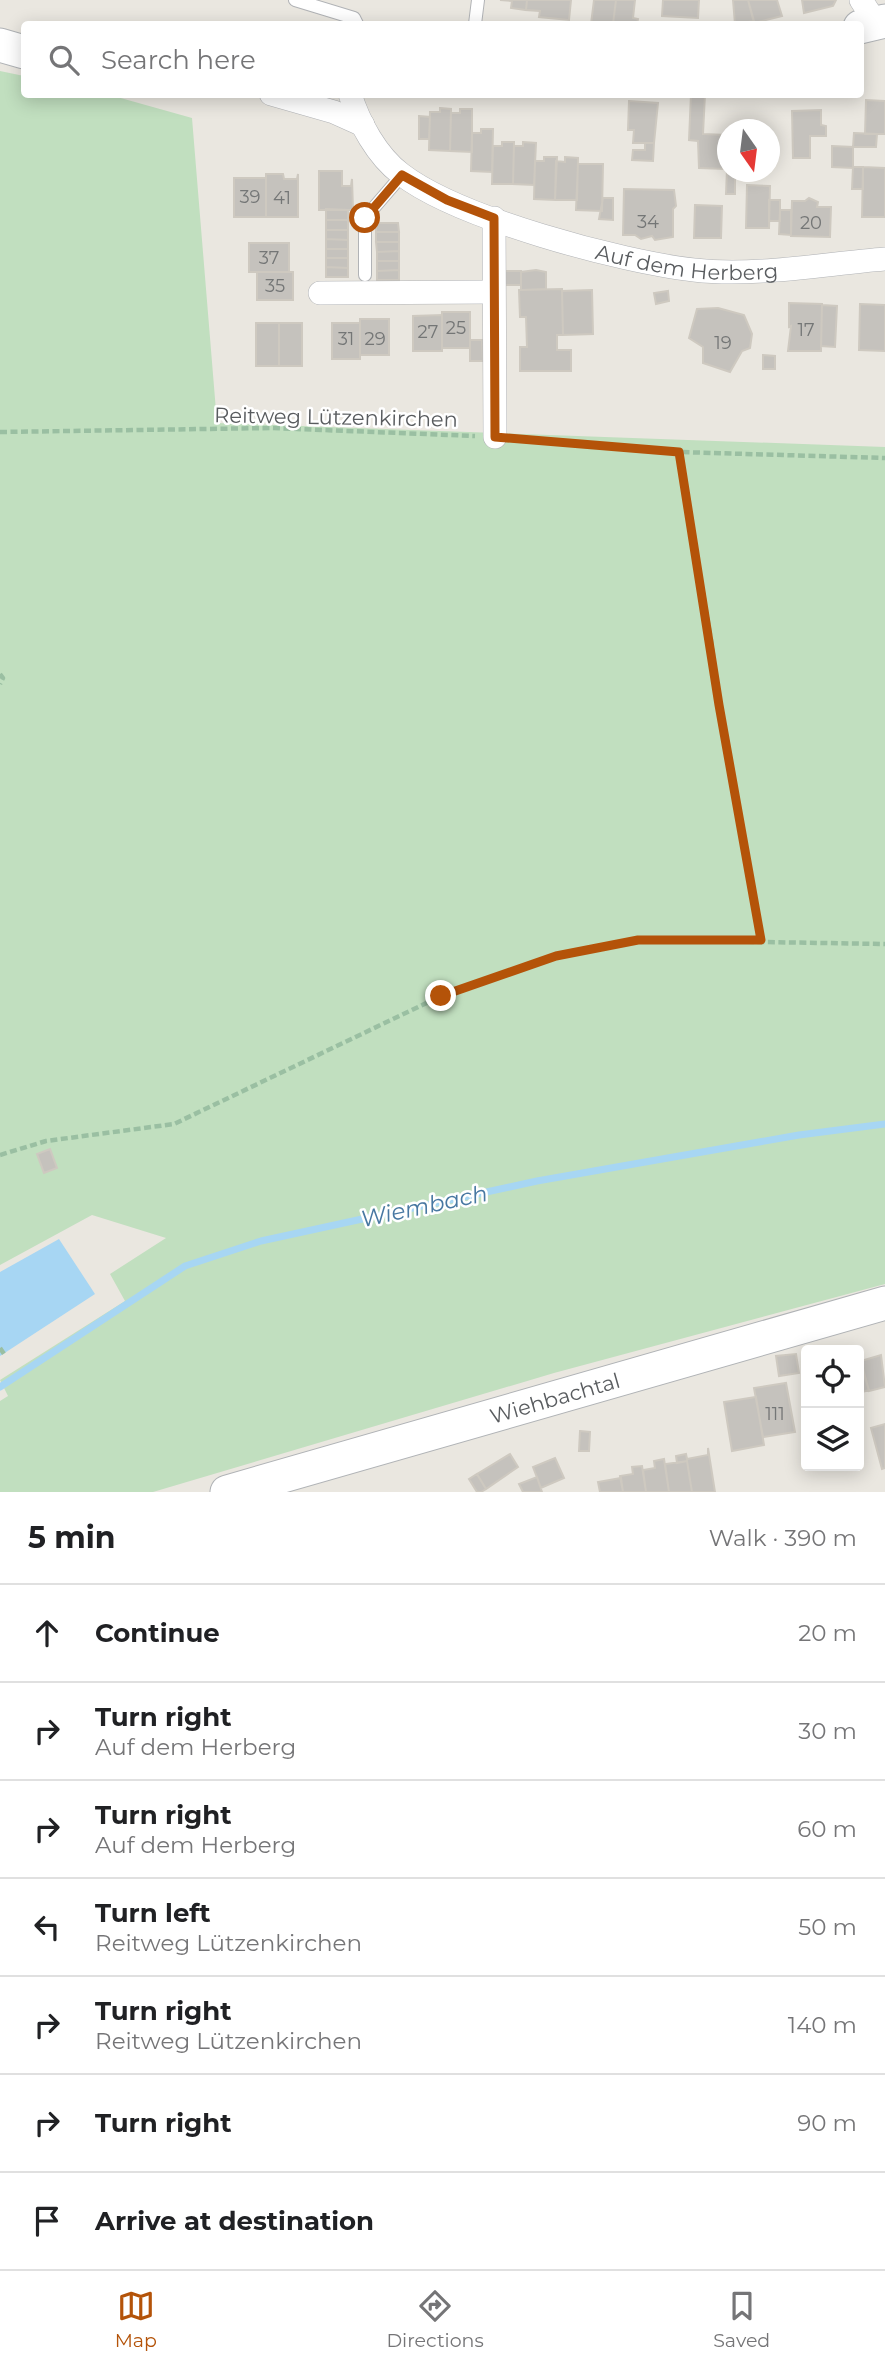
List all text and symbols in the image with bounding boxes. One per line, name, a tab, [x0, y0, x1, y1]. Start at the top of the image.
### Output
search box	[21, 21, 864, 98]
icon: search	[45, 41, 83, 79]
text: Search here	[101, 44, 256, 76]
north arrow	[717, 119, 780, 182]
house number: 39	[239, 186, 261, 208]
house number: 41	[273, 187, 291, 209]
route start	[349, 202, 380, 233]
house number: 34	[637, 211, 659, 233]
house number: 20	[800, 212, 822, 234]
street label: Auf dem Herberg	[593, 239, 779, 285]
house number: 37	[259, 247, 279, 269]
house number: 35	[265, 275, 285, 297]
house number: 25	[446, 317, 466, 339]
house number: 17	[797, 319, 815, 341]
house number: 27	[418, 321, 438, 343]
house number: 31	[338, 328, 354, 350]
house number: 29	[364, 328, 386, 350]
house number: 19	[714, 332, 732, 354]
street label: Reitweg Lützenkirchen	[214, 402, 458, 432]
route end	[425, 980, 456, 1011]
water label: Wiembach	[358, 1179, 490, 1233]
map controls	[801, 1345, 864, 1471]
button: locate	[801, 1345, 864, 1408]
street label: Wiehbachtal	[487, 1367, 623, 1428]
house number: 111	[765, 1403, 785, 1425]
button: layers	[801, 1408, 864, 1471]
text: 5 min	[28, 1519, 116, 1556]
text: Walk · 390 m	[709, 1524, 857, 1552]
icon: ahead	[28, 1614, 66, 1652]
text: Continue	[95, 1617, 220, 1649]
text: 20 m	[798, 1619, 857, 1647]
text: Turn right	[95, 1701, 231, 1733]
icon: right	[28, 1712, 66, 1750]
text: 30 m	[798, 1717, 857, 1745]
text: Auf dem Herberg	[95, 1733, 296, 1761]
text: Turn right	[95, 1799, 231, 1831]
icon: right	[28, 1810, 66, 1848]
text: 60 m	[797, 1815, 857, 1843]
text: Auf dem Herberg	[95, 1831, 296, 1859]
text: Turn left	[95, 1897, 211, 1929]
icon: left	[28, 1908, 66, 1946]
text: 50 m	[798, 1913, 857, 1941]
text: Reitweg Lützenkirchen	[95, 1929, 362, 1957]
text: Turn right	[95, 1995, 231, 2027]
icon: right	[28, 2006, 66, 2044]
text: 140 m	[788, 2011, 857, 2039]
text: Reitweg Lützenkirchen	[95, 2027, 362, 2055]
icon: right	[28, 2104, 66, 2142]
text: Turn right	[95, 2107, 231, 2139]
text: 90 m	[797, 2109, 857, 2137]
icon: arrive	[28, 2202, 66, 2240]
text: Arrive at destination	[95, 2205, 374, 2237]
tab: Map	[115, 2287, 157, 2352]
tab: Directions	[386, 2287, 484, 2352]
tab: Saved	[713, 2287, 770, 2352]

